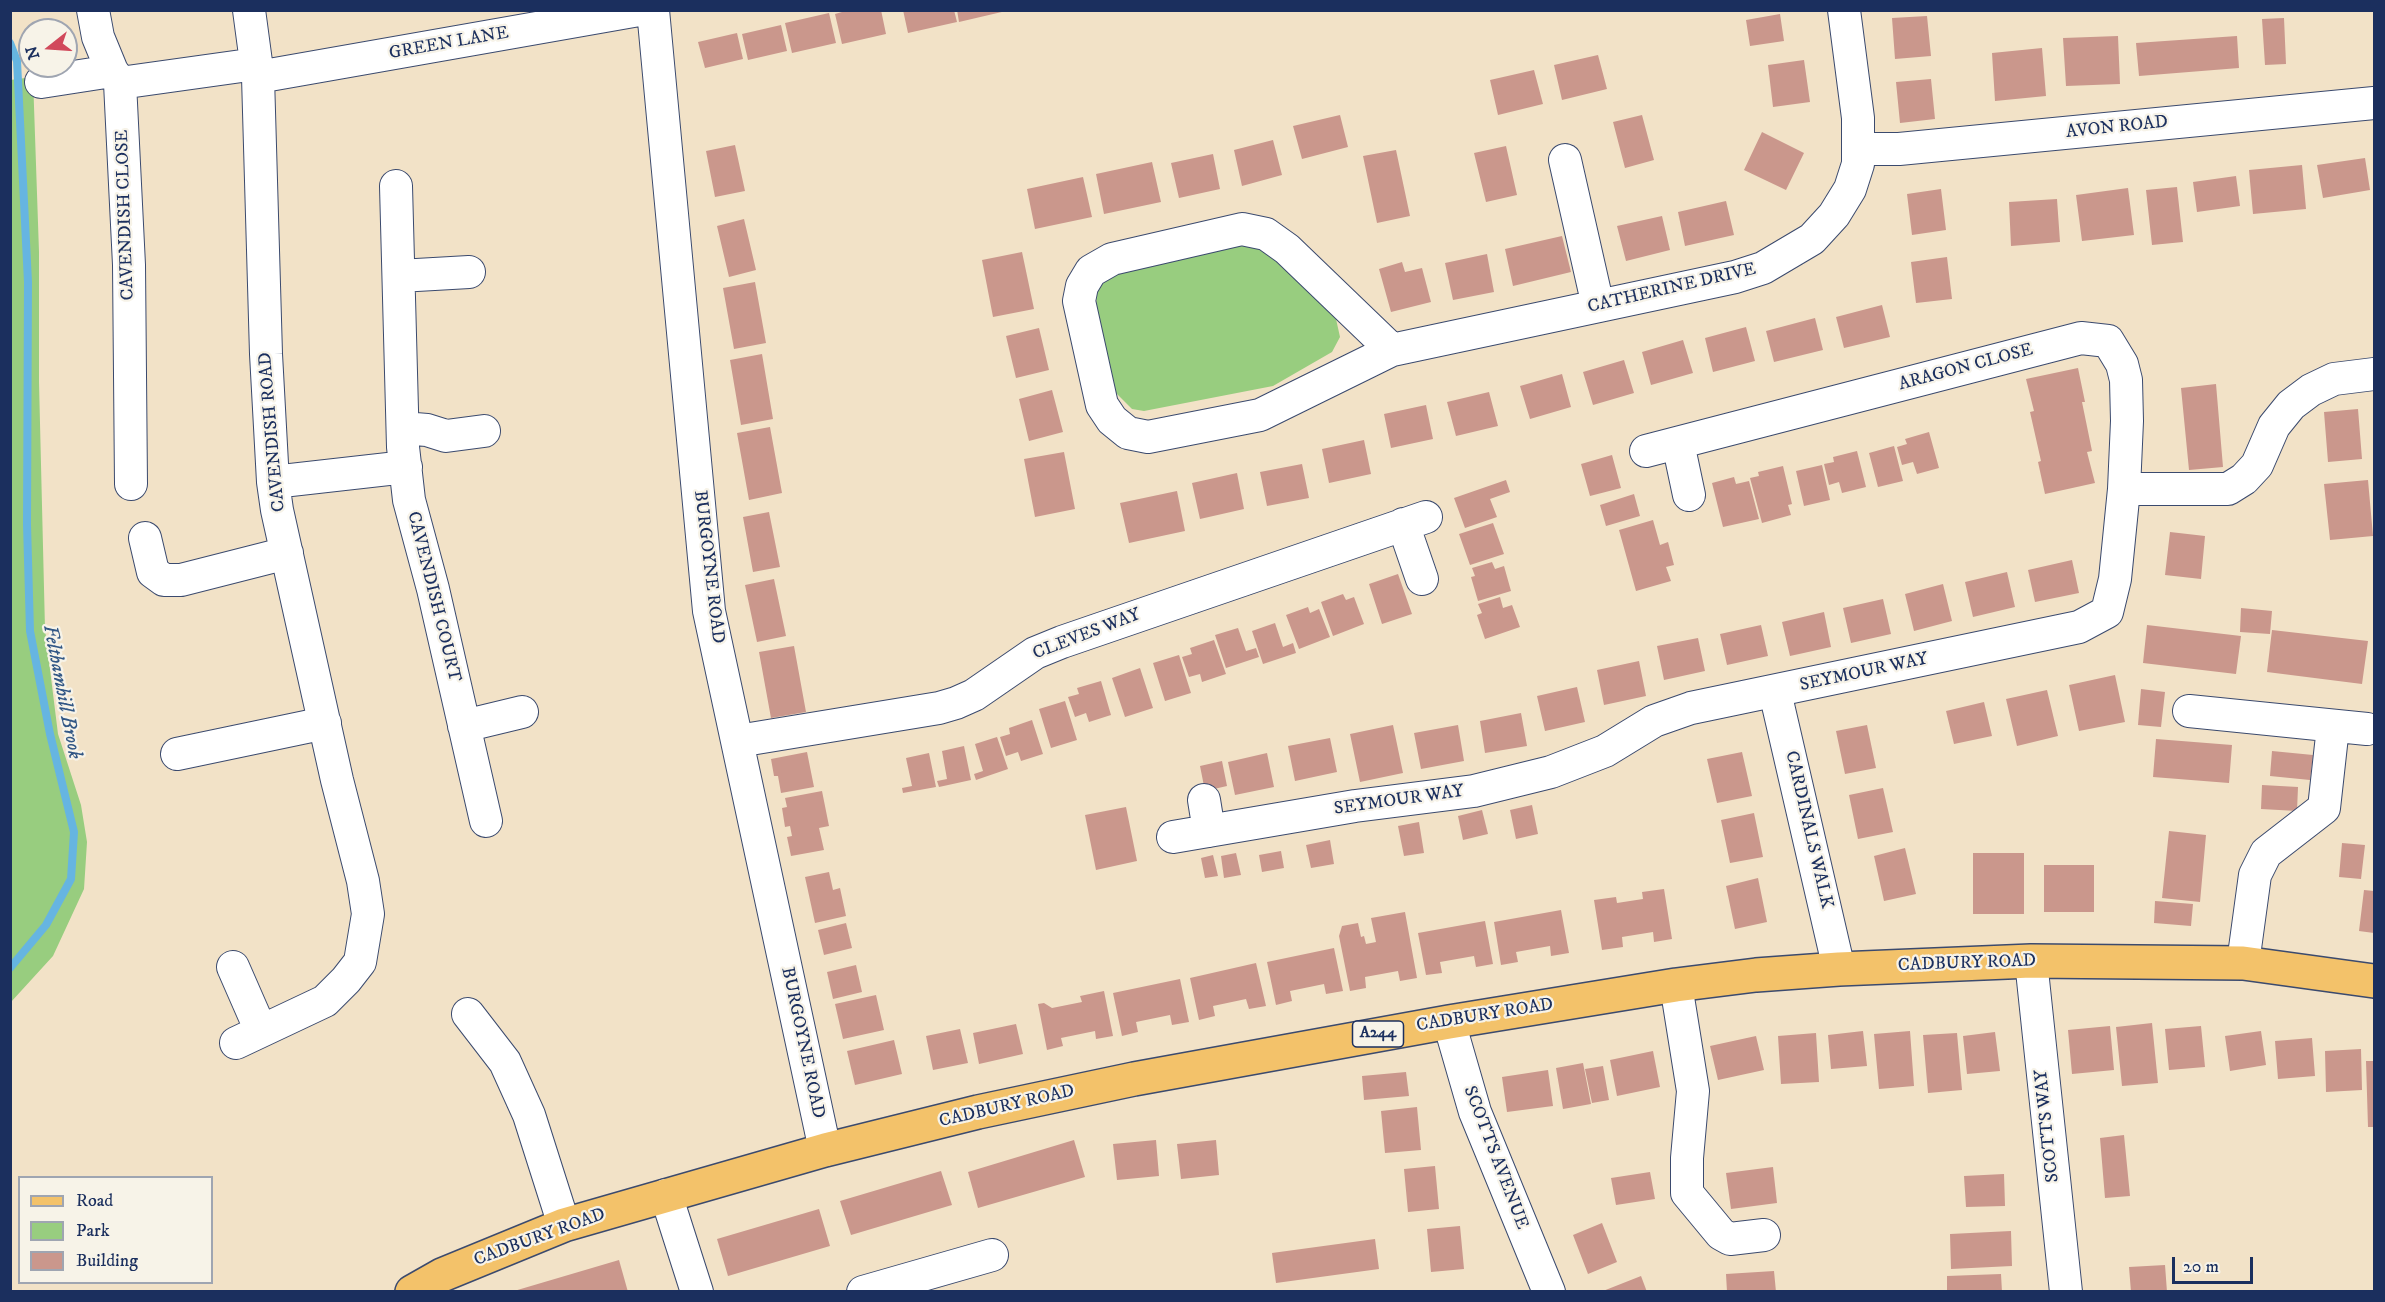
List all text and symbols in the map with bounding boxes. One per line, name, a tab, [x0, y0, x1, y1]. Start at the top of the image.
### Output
north arrow	[18, 18, 78, 78]
street label: GREEN LANE	[388, 23, 510, 65]
text: N	[21, 43, 44, 62]
street label: AVON ROAD	[2065, 112, 2169, 144]
street label: CAVENDISH CLOSE	[112, 129, 140, 301]
street label: CATHERINE DRIVE	[1586, 259, 1758, 319]
street label: ARAGON CLOSE	[1896, 340, 2036, 396]
street label: CAVENDISH ROAD	[255, 351, 291, 513]
street label: BURGOYNE ROAD	[688, 489, 728, 645]
street label: CAVENDISH COURT	[401, 509, 465, 685]
street label: CLEVES WAY	[1030, 605, 1144, 665]
water label: Felthamhill Brook	[36, 623, 86, 761]
street label: SEYMOUR WAY	[1798, 649, 1930, 697]
street label: CARDINALS WALK	[1779, 749, 1837, 911]
street label: SEYMOUR WAY	[1333, 781, 1465, 821]
street label: CADBURY ROAD	[1898, 951, 2036, 977]
street label: BURGOYNE ROAD	[775, 965, 829, 1121]
street label: CADBURY ROAD	[1415, 995, 1555, 1037]
road number: A244	[1352, 1021, 1404, 1047]
street label: SCOTTS WAY	[2031, 1068, 2065, 1184]
street label: CADBURY ROAD	[937, 1081, 1077, 1133]
street label: SCOTTS AVENUE	[1458, 1083, 1532, 1233]
legend	[18, 1176, 213, 1284]
text: Road	[76, 1190, 113, 1212]
street label: CADBURY ROAD	[471, 1204, 609, 1272]
text: Park	[76, 1220, 110, 1242]
scale bar	[2175, 1245, 2256, 1283]
text: Building	[76, 1250, 138, 1272]
text: 20 m	[2183, 1256, 2219, 1278]

